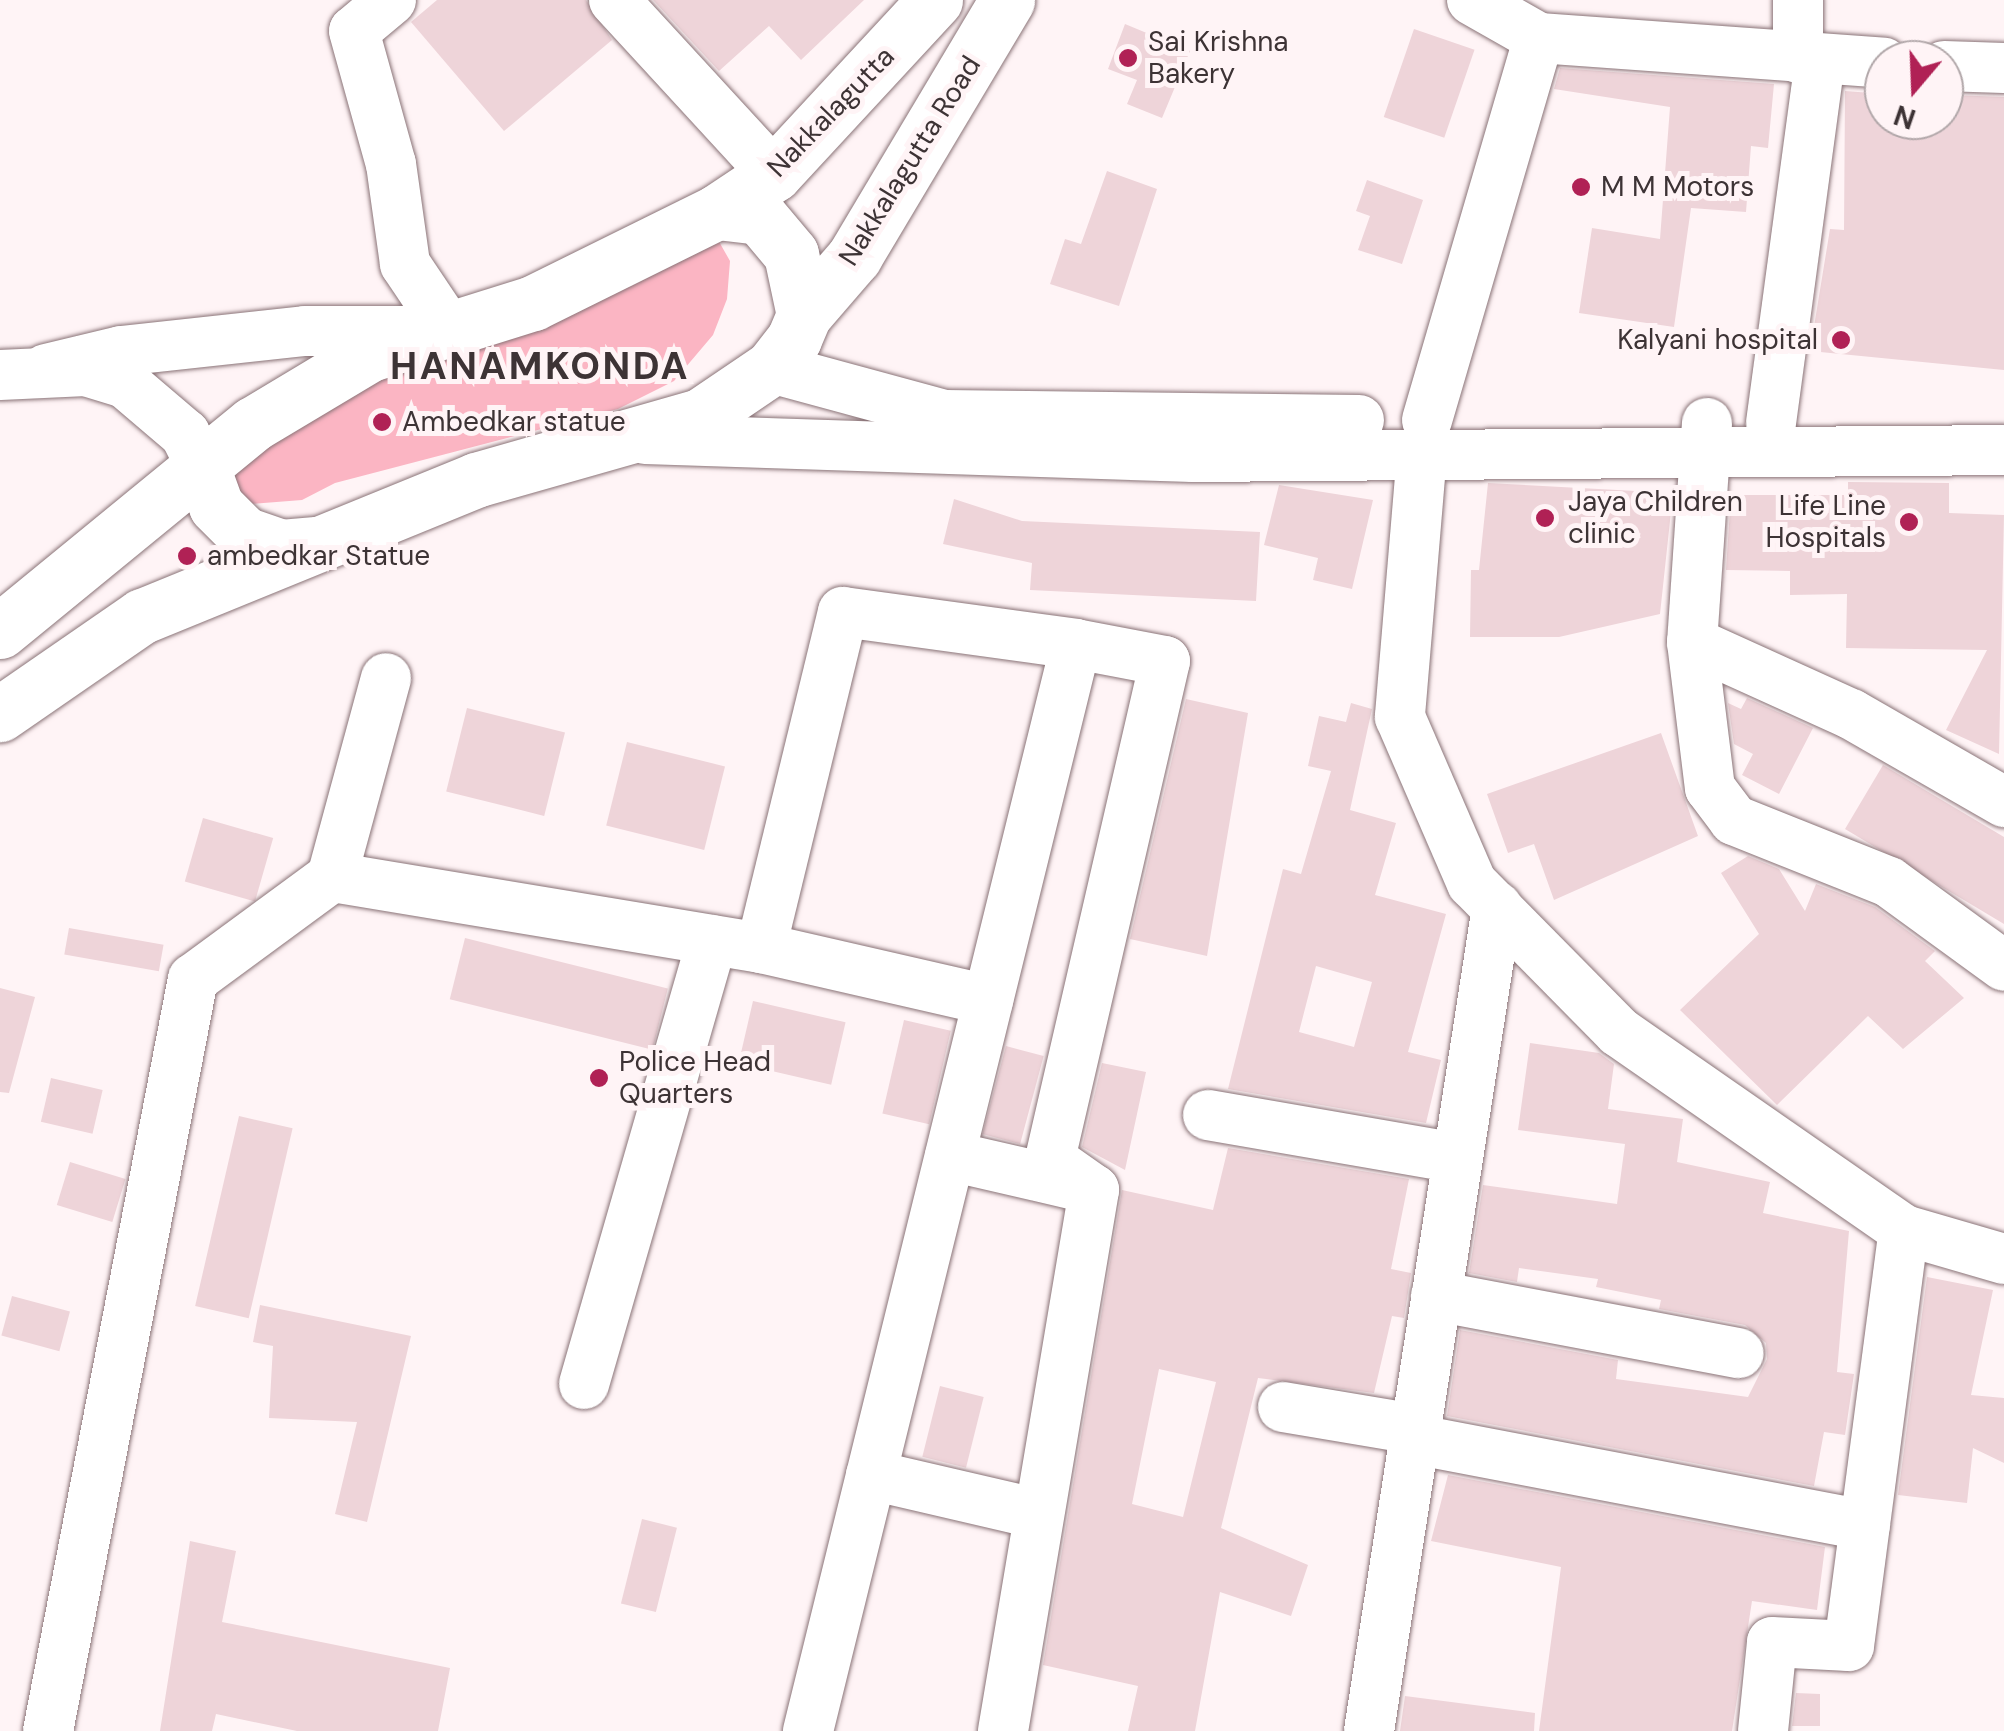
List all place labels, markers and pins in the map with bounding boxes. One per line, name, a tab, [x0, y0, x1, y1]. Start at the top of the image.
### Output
place label: Sai Krishna Bakery	[1148, 25, 1289, 91]
marker: Sai Krishna Bakery	[1117, 47, 1139, 69]
place label: M M Motors	[1601, 170, 1754, 204]
marker: M M Motors	[1570, 176, 1592, 198]
place label: Kalyani hospital	[1617, 323, 1818, 357]
marker: Kalyani hospital	[1828, 327, 1854, 353]
place label: Ambedkar statue	[402, 405, 626, 439]
marker: Ambedkar statue	[371, 411, 393, 433]
place label: Jaya Children clinic	[1568, 485, 1743, 551]
place label: Life Line Hospitals	[1766, 489, 1886, 555]
marker: Jaya Children clinic	[1532, 505, 1558, 531]
marker: Life Line Hospitals	[1896, 509, 1922, 535]
place label: ambedkar Statue	[207, 539, 430, 573]
marker: ambedkar Statue	[176, 545, 198, 567]
place label: Police Head Quarters	[619, 1045, 771, 1111]
marker: Police Head Quarters	[588, 1067, 610, 1089]

